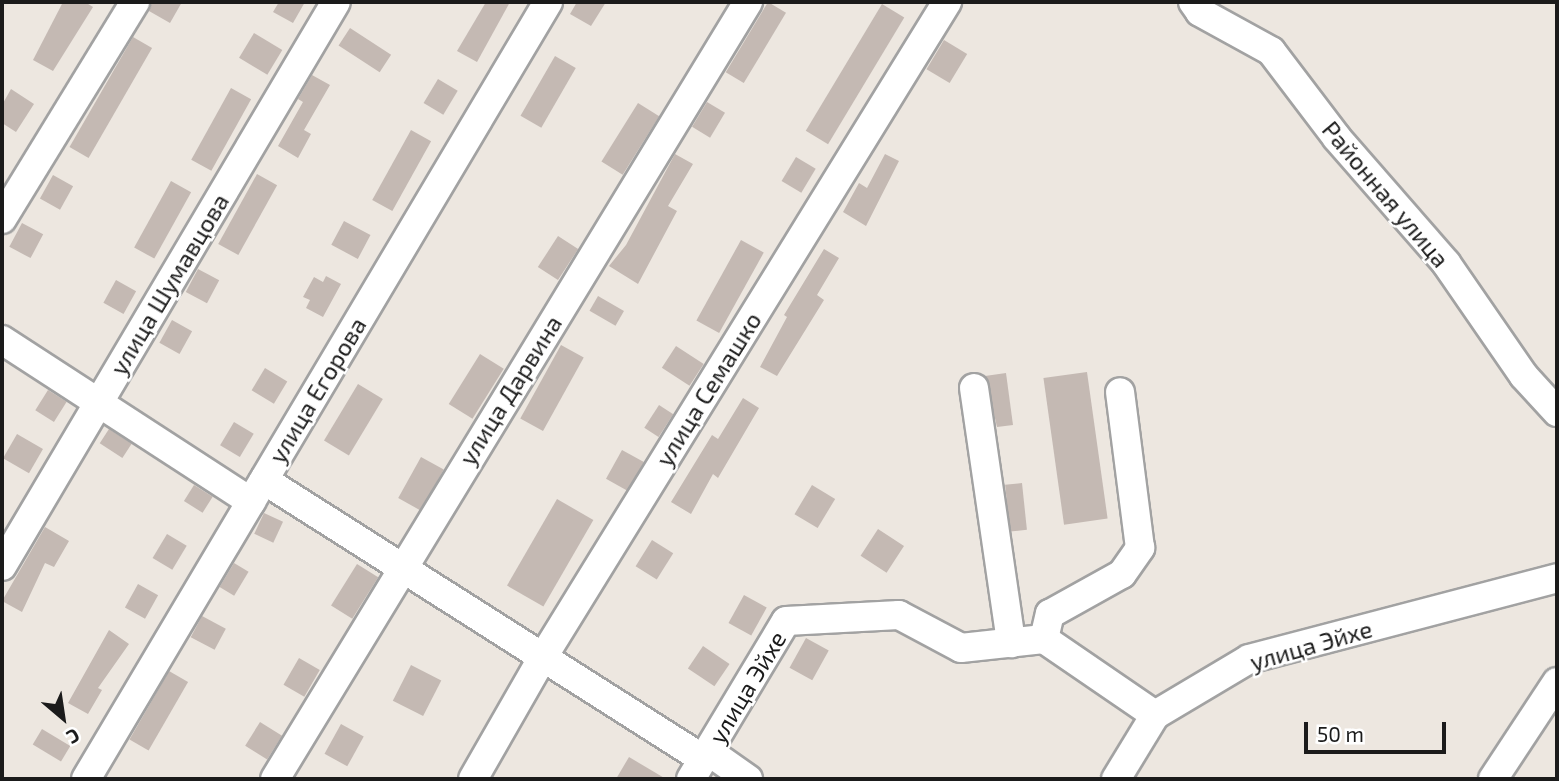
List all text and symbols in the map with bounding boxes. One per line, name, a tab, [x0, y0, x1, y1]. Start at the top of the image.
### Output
street label: Районная улица	[1317, 115, 1455, 273]
street label: улица Шумавцова	[104, 188, 234, 380]
street label: улица Семашко	[649, 307, 767, 471]
street label: улица Дарвина	[453, 310, 567, 470]
street label: улица Егорова	[262, 312, 372, 468]
street label: улица Эйхе	[1247, 614, 1375, 676]
street label: улица Эйхе	[702, 626, 792, 748]
north arrow	[28, 683, 98, 753]
scale bar	[1307, 708, 1449, 752]
text: 50 m	[1317, 721, 1364, 746]
text: С	[63, 724, 84, 750]

